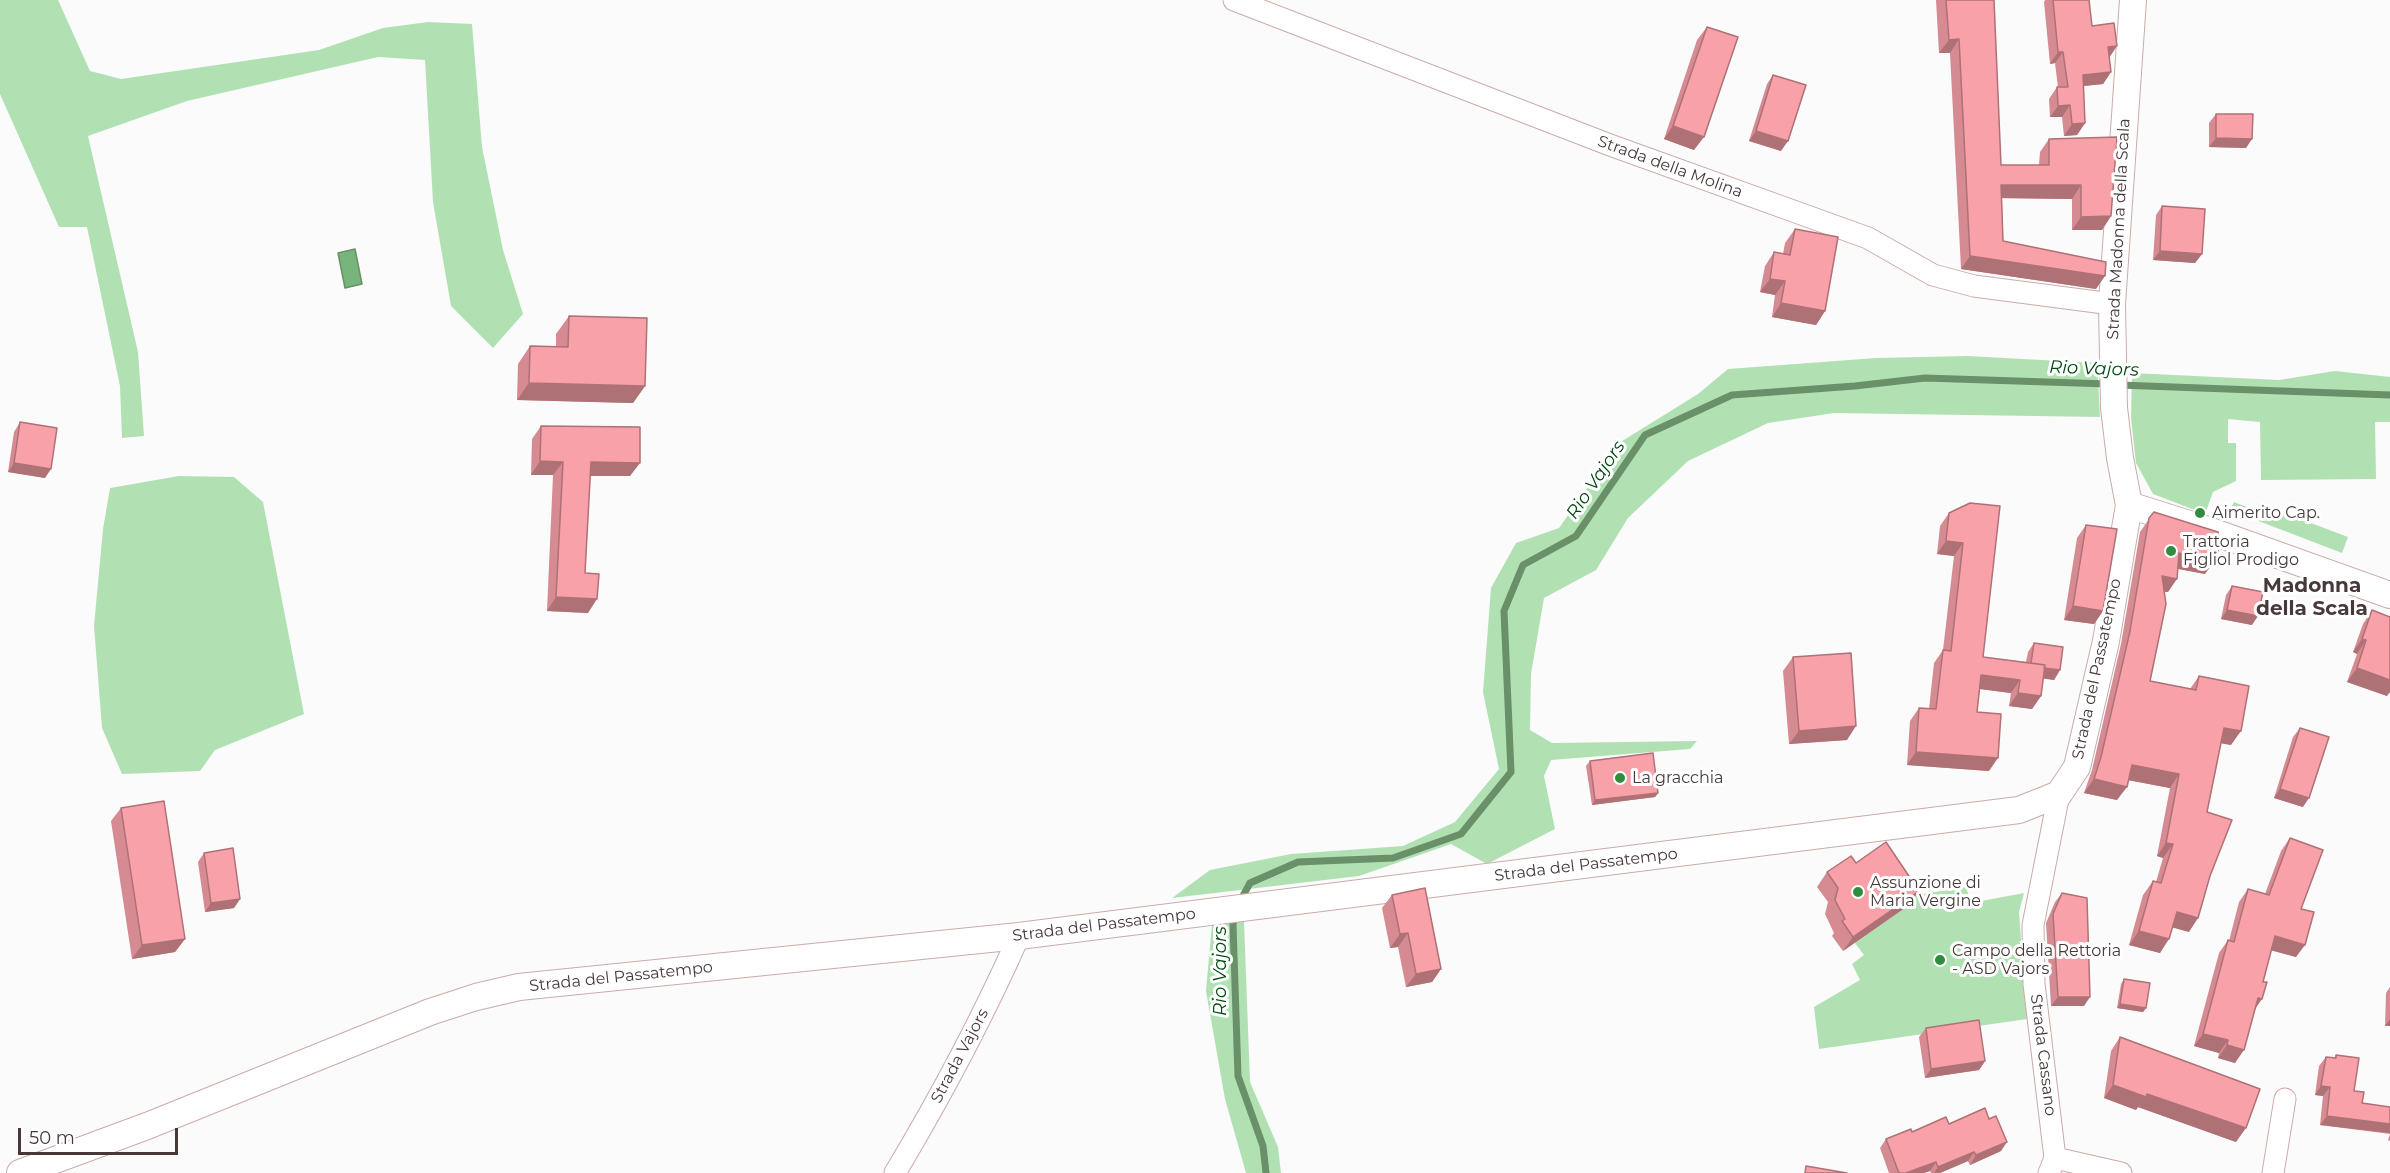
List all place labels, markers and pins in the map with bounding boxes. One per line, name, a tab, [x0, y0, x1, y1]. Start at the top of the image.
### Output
place label: Aimerito Cap.	[2212, 503, 2320, 523]
marker: Aimerito Cap.	[2193, 506, 2207, 520]
place label: Trattoria Figliol Prodigo	[2183, 532, 2299, 570]
marker: Trattoria Figliol Prodigo	[2164, 544, 2178, 558]
place label: La gracchia	[1632, 768, 1724, 788]
marker: La gracchia	[1613, 771, 1627, 785]
place label: Assunzione di Maria Vergine	[1870, 873, 1981, 911]
marker: Assunzione di Maria Vergine	[1851, 885, 1865, 899]
place label: Campo della Rettoria - ASD Vajors	[1952, 941, 2121, 979]
marker: Campo della Rettoria - ASD Vajors	[1933, 953, 1947, 967]

